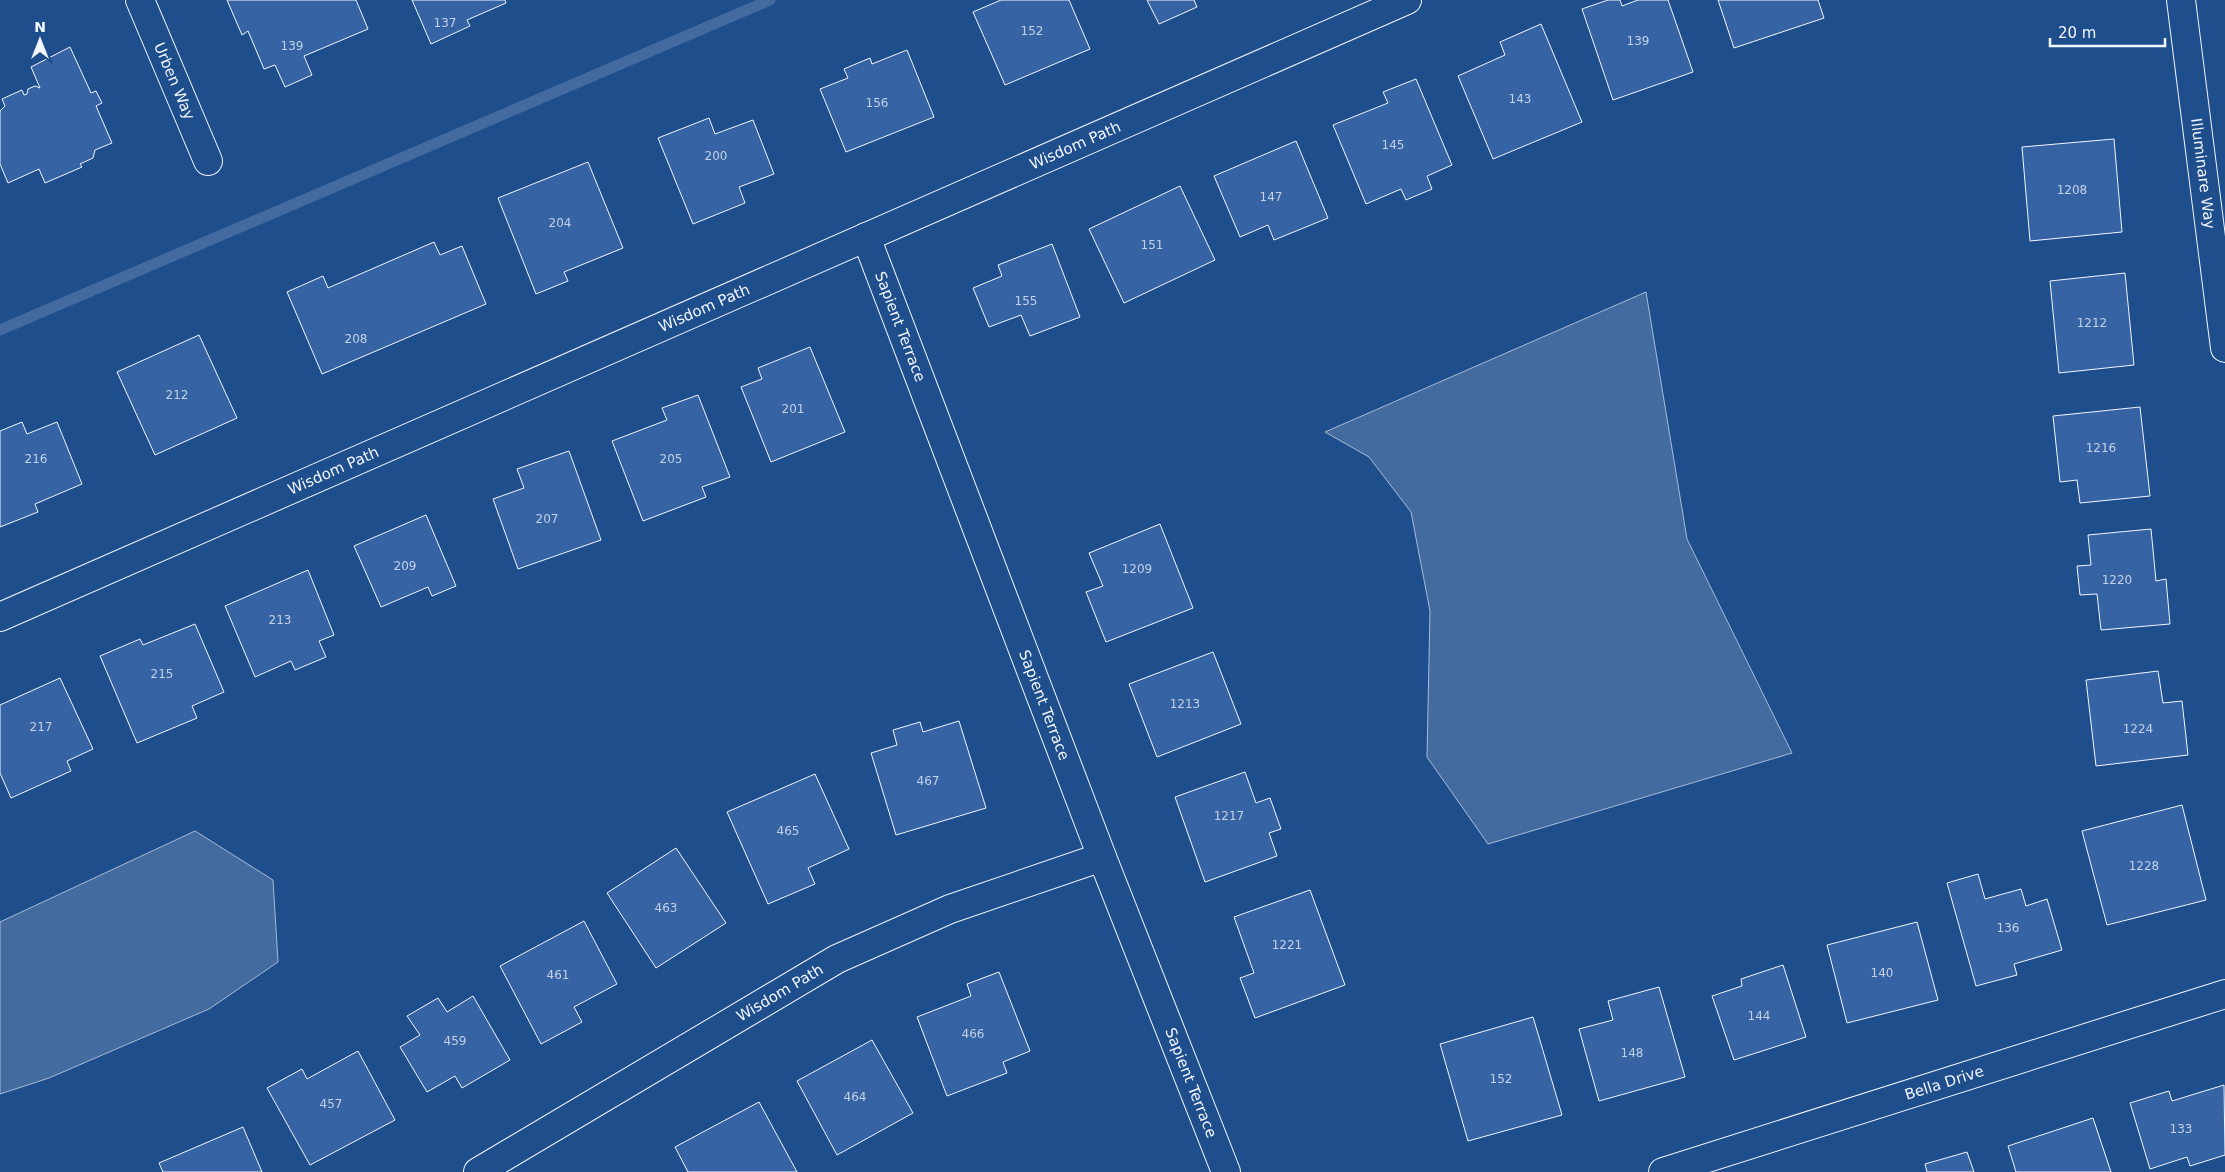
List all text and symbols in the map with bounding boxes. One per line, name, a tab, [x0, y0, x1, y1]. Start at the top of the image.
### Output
north arrow	[15, 15, 65, 65]
scale bar	[2050, 15, 2165, 47]
house number: 137	[434, 16, 456, 30]
text: N	[34, 19, 46, 35]
house number: 152	[1021, 24, 1043, 38]
text: 20 m	[2058, 24, 2096, 42]
house number: 139	[1627, 34, 1649, 48]
house number: 139	[281, 39, 303, 53]
street label: Urben Way	[150, 40, 199, 123]
house number: 143	[1509, 92, 1531, 106]
house number: 156	[866, 96, 888, 110]
street label: Illuminare Way	[2187, 117, 2219, 230]
street label: Wisdom Path	[1027, 118, 1123, 173]
house number: 145	[1382, 138, 1404, 152]
house number: 200	[705, 149, 727, 163]
house number: 1208	[2057, 183, 2087, 197]
house number: 147	[1260, 190, 1282, 204]
house number: 204	[549, 216, 571, 230]
house number: 151	[1141, 238, 1163, 252]
street label: Sapient Terrace	[871, 269, 929, 384]
street label: Wisdom Path	[656, 280, 753, 336]
house number: 155	[1015, 294, 1037, 308]
house number: 1212	[2077, 316, 2107, 330]
house number: 208	[345, 332, 367, 346]
house number: 212	[166, 388, 188, 402]
house number: 201	[782, 402, 804, 416]
house number: 1216	[2086, 441, 2116, 455]
street label: Wisdom Path	[285, 443, 382, 499]
house number: 216	[25, 452, 47, 466]
house number: 205	[660, 452, 682, 466]
house number: 207	[536, 512, 558, 526]
house number: 209	[394, 559, 416, 573]
house number: 1209	[1122, 562, 1152, 576]
house number: 1220	[2102, 573, 2132, 587]
house number: 213	[269, 613, 291, 627]
street label: Sapient Terrace	[1015, 648, 1073, 763]
house number: 215	[151, 667, 173, 681]
house number: 1213	[1170, 697, 1200, 711]
house number: 217	[30, 720, 52, 734]
house number: 1224	[2123, 722, 2153, 736]
house number: 467	[917, 774, 939, 788]
house number: 1217	[1214, 809, 1244, 823]
house number: 465	[777, 824, 799, 838]
house number: 1228	[2129, 859, 2159, 873]
house number: 463	[655, 901, 677, 915]
house number: 136	[1997, 921, 2019, 935]
house number: 1221	[1272, 938, 1302, 952]
street label: Wisdom Path	[733, 960, 826, 1026]
house number: 140	[1871, 966, 1893, 980]
house number: 461	[547, 968, 569, 982]
house number: 144	[1748, 1009, 1770, 1023]
street label: Sapient Terrace	[1161, 1025, 1221, 1140]
house number: 466	[962, 1027, 984, 1041]
house number: 459	[444, 1034, 466, 1048]
house number: 148	[1621, 1046, 1643, 1060]
street label: Bella Drive	[1902, 1062, 1986, 1104]
house number: 152	[1490, 1072, 1512, 1086]
house number: 464	[844, 1090, 866, 1104]
house number: 457	[320, 1097, 342, 1111]
house number: 133	[2170, 1122, 2192, 1136]

